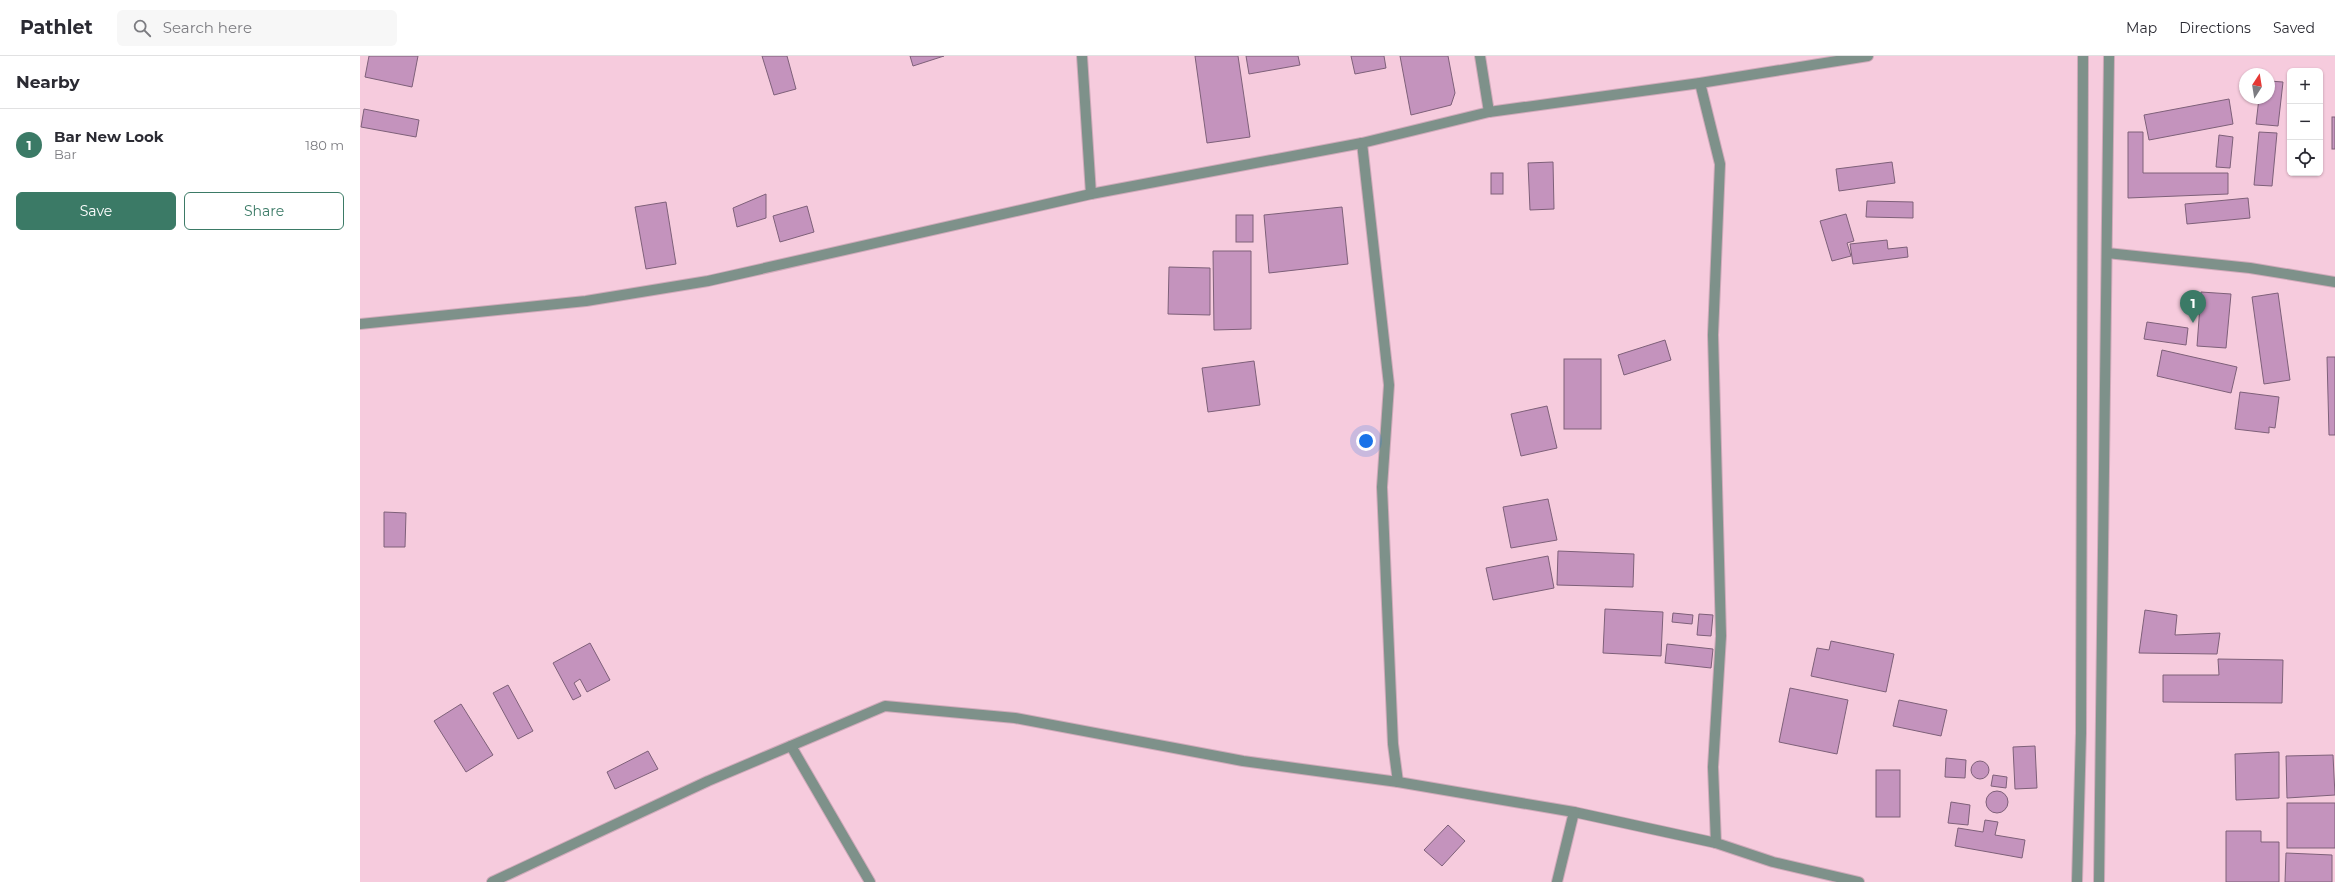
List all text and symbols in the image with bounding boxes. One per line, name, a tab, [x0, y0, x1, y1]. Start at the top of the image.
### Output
search box	[117, 10, 397, 46]
text: Pathlet	[20, 16, 93, 39]
icon: search	[131, 17, 153, 39]
text: Search here	[163, 18, 252, 37]
text: Map	[2126, 19, 2157, 37]
text: Directions	[2179, 19, 2251, 37]
text: Saved	[2273, 19, 2315, 37]
north arrow	[2239, 68, 2275, 104]
map controls	[2287, 68, 2323, 176]
button: +	[2287, 68, 2323, 104]
text: Nearby	[16, 72, 80, 92]
button: −	[2287, 104, 2323, 140]
text: Bar New Look	[54, 127, 164, 146]
text: 1	[26, 137, 32, 153]
text: 180 m	[305, 137, 344, 153]
button: locate	[2287, 140, 2323, 176]
text: Bar	[54, 146, 77, 162]
button: Save	[16, 192, 176, 230]
button: Share	[184, 192, 344, 230]
pin: 1	[2180, 290, 2206, 323]
your location	[1356, 431, 1376, 451]

